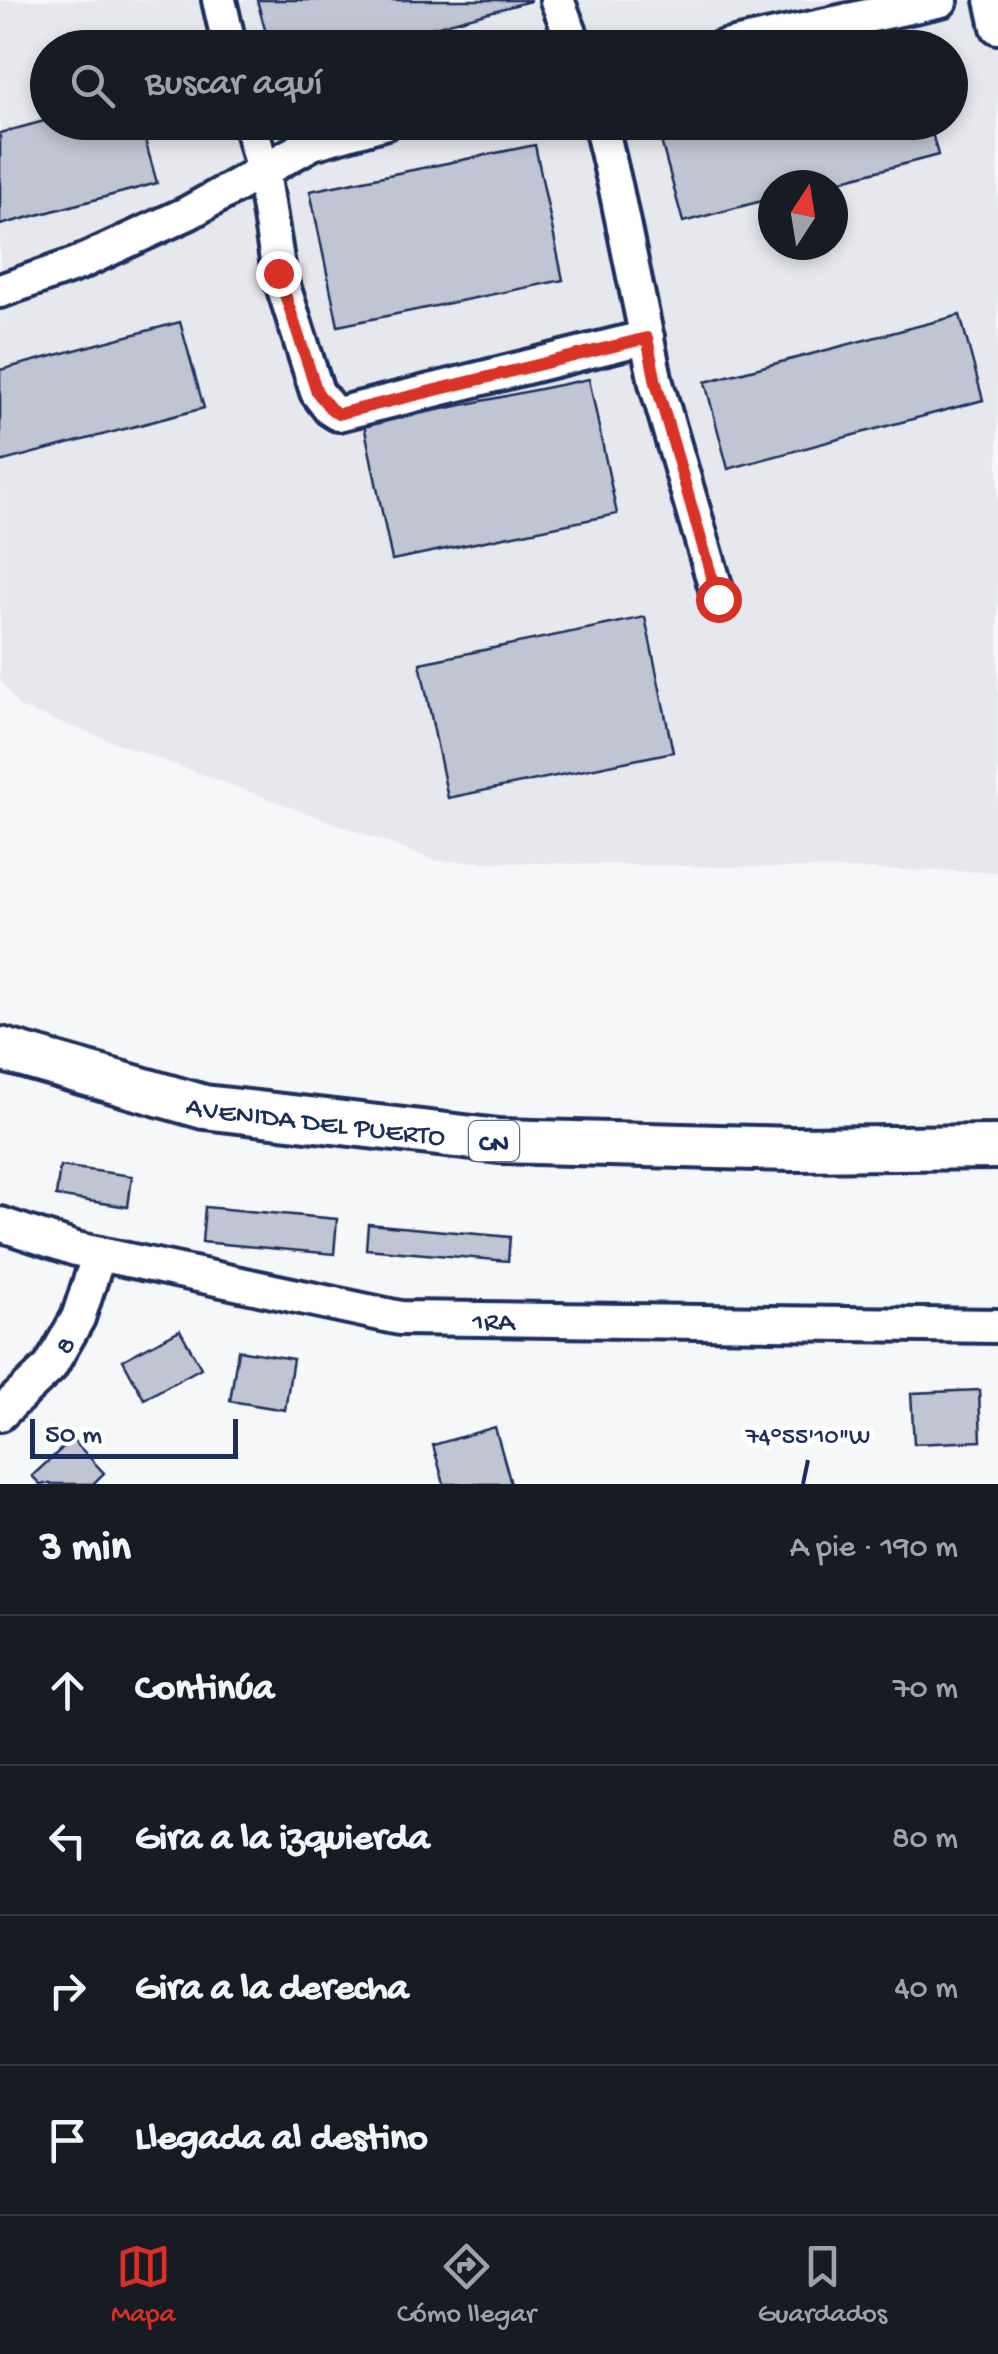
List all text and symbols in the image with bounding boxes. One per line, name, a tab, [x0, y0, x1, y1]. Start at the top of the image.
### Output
search box	[30, 30, 968, 140]
icon: search	[65, 58, 120, 113]
text: Buscar aquí	[145, 63, 323, 107]
north arrow	[758, 170, 848, 260]
route end	[256, 251, 302, 297]
route start	[696, 577, 742, 623]
street label: AVENIDA DEL PUERTO	[182, 1091, 447, 1156]
road number: CN	[469, 1121, 519, 1161]
street label: 1RA	[471, 1307, 517, 1341]
street label: 8	[49, 1331, 85, 1361]
scale bar	[30, 1414, 238, 1458]
text: 50 m	[45, 1420, 102, 1453]
text: 74°55'10"W	[745, 1424, 870, 1453]
text: 3 min	[40, 1525, 131, 1574]
text: A pie · 190 m	[790, 1530, 958, 1568]
icon: ahead	[40, 1663, 95, 1718]
text: Continúa	[135, 1668, 274, 1712]
text: 70 m	[893, 1671, 958, 1709]
icon: left	[40, 1813, 95, 1868]
text: Gira a la izquierda	[135, 1818, 430, 1862]
text: 80 m	[892, 1821, 958, 1859]
icon: right	[40, 1963, 95, 2018]
text: Gira a la derecha	[135, 1968, 409, 2012]
text: 40 m	[894, 1971, 958, 2009]
icon: arrive	[40, 2113, 95, 2168]
text: Llegada al destino	[135, 2118, 428, 2162]
tab: Mapa	[111, 2239, 175, 2332]
tab: Cómo llegar	[397, 2239, 536, 2332]
tab: Guardados	[758, 2239, 887, 2332]

